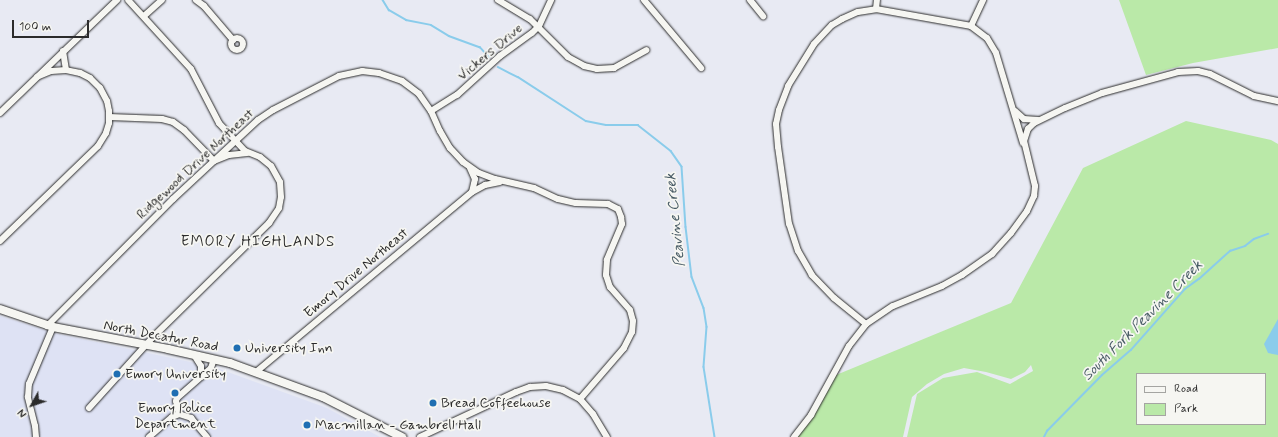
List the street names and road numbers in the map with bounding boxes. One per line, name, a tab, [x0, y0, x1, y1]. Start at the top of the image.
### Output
street label: Vickers Drive	[454, 20, 526, 84]
street label: Ridgewood Drive Northeast	[133, 105, 257, 223]
street label: Emory Drive Northeast	[300, 224, 412, 322]
street label: North Decatur Road	[102, 317, 220, 355]

